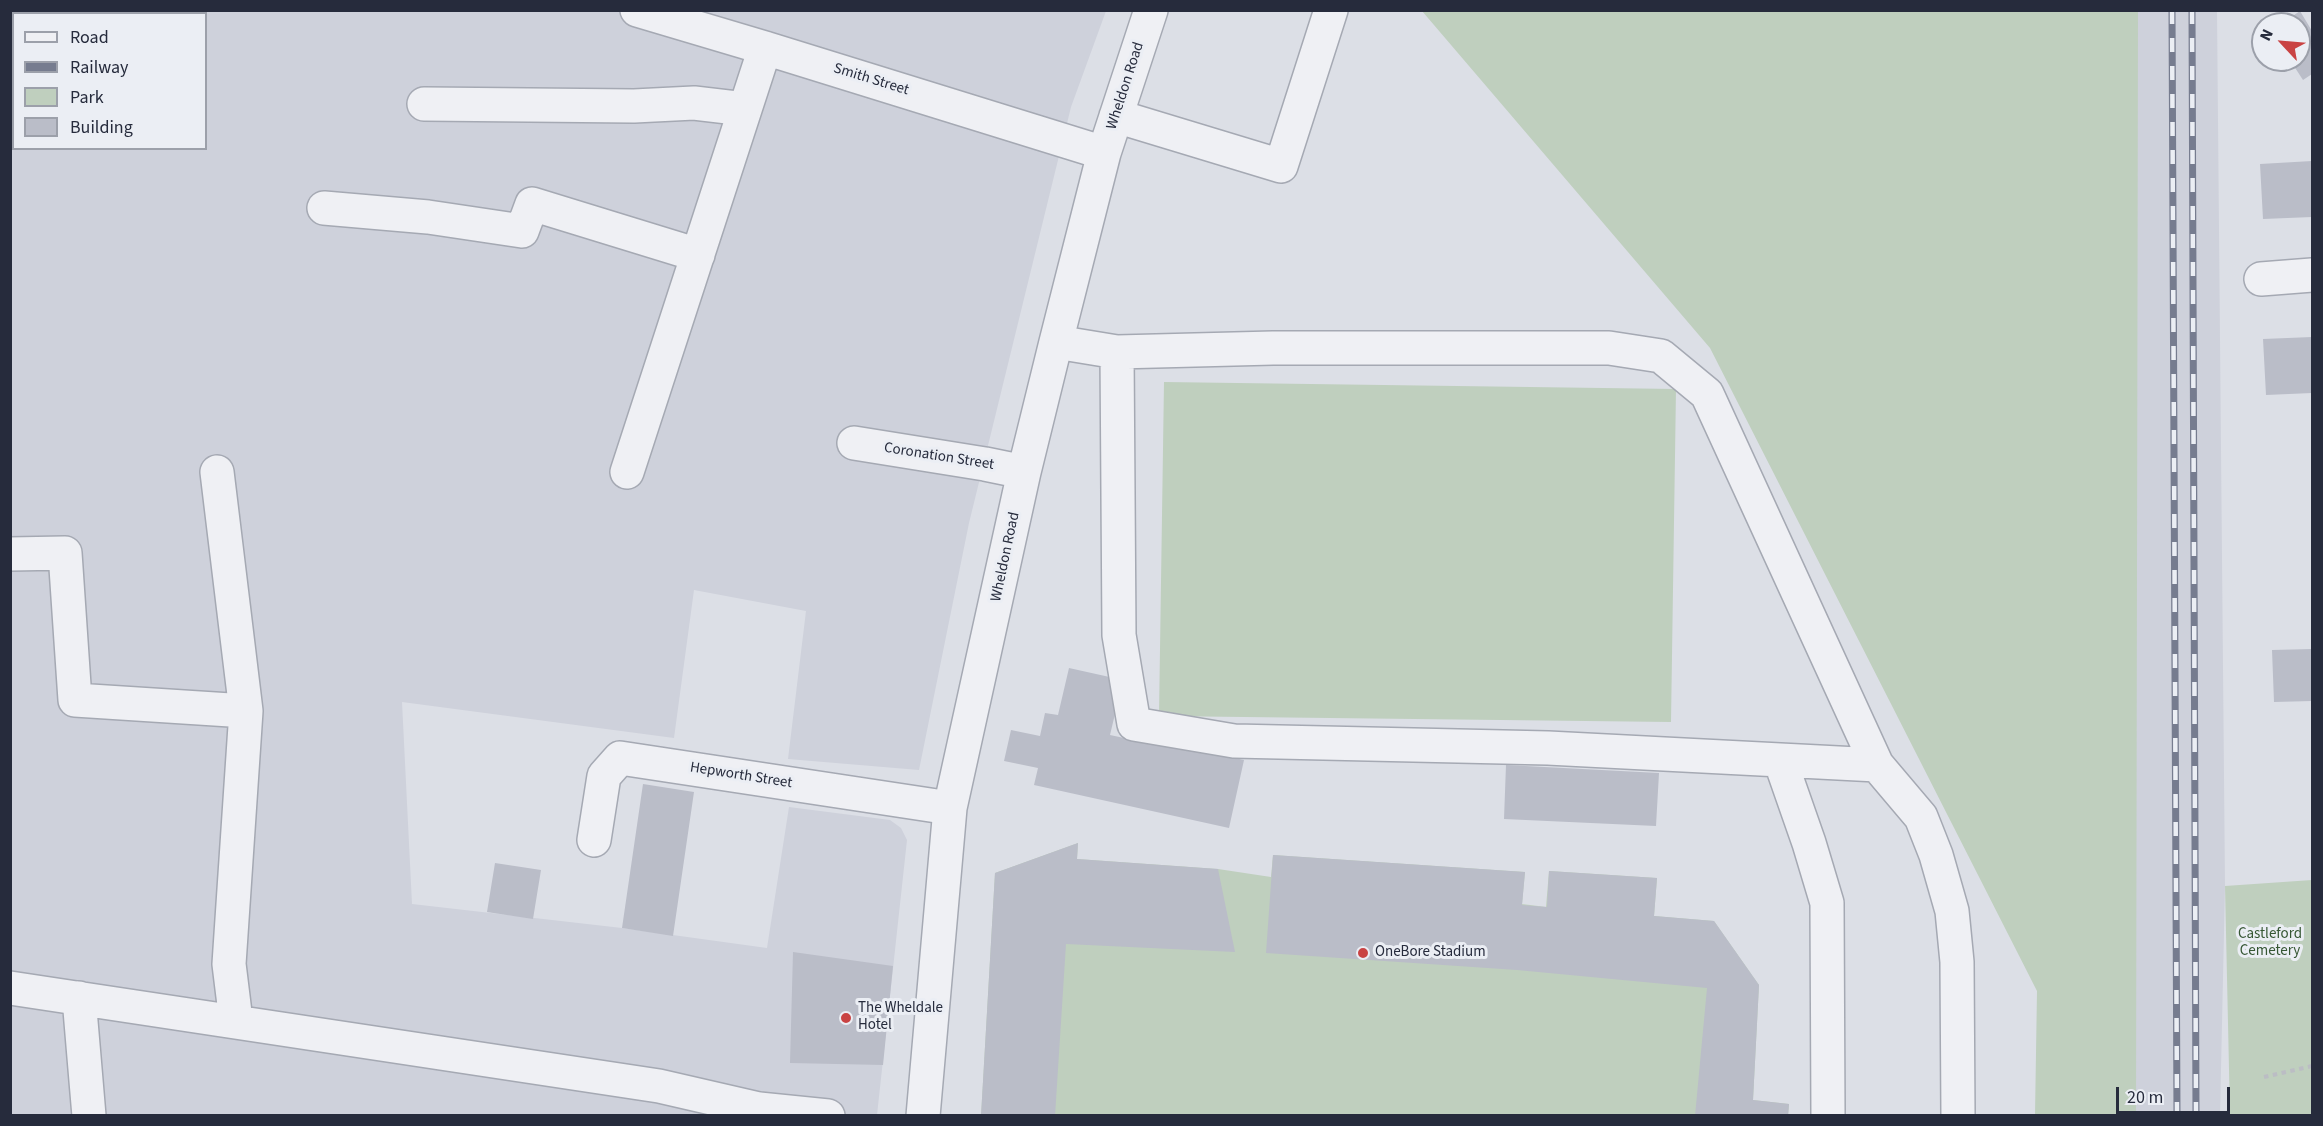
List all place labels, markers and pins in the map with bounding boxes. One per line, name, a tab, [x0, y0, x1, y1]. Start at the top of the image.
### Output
place label: OneBore Stadium	[1375, 944, 1486, 962]
marker: OneBore Stadium	[1356, 946, 1370, 960]
place label: The Wheldale Hotel	[858, 1000, 943, 1035]
marker: The Wheldale Hotel	[839, 1011, 853, 1025]

